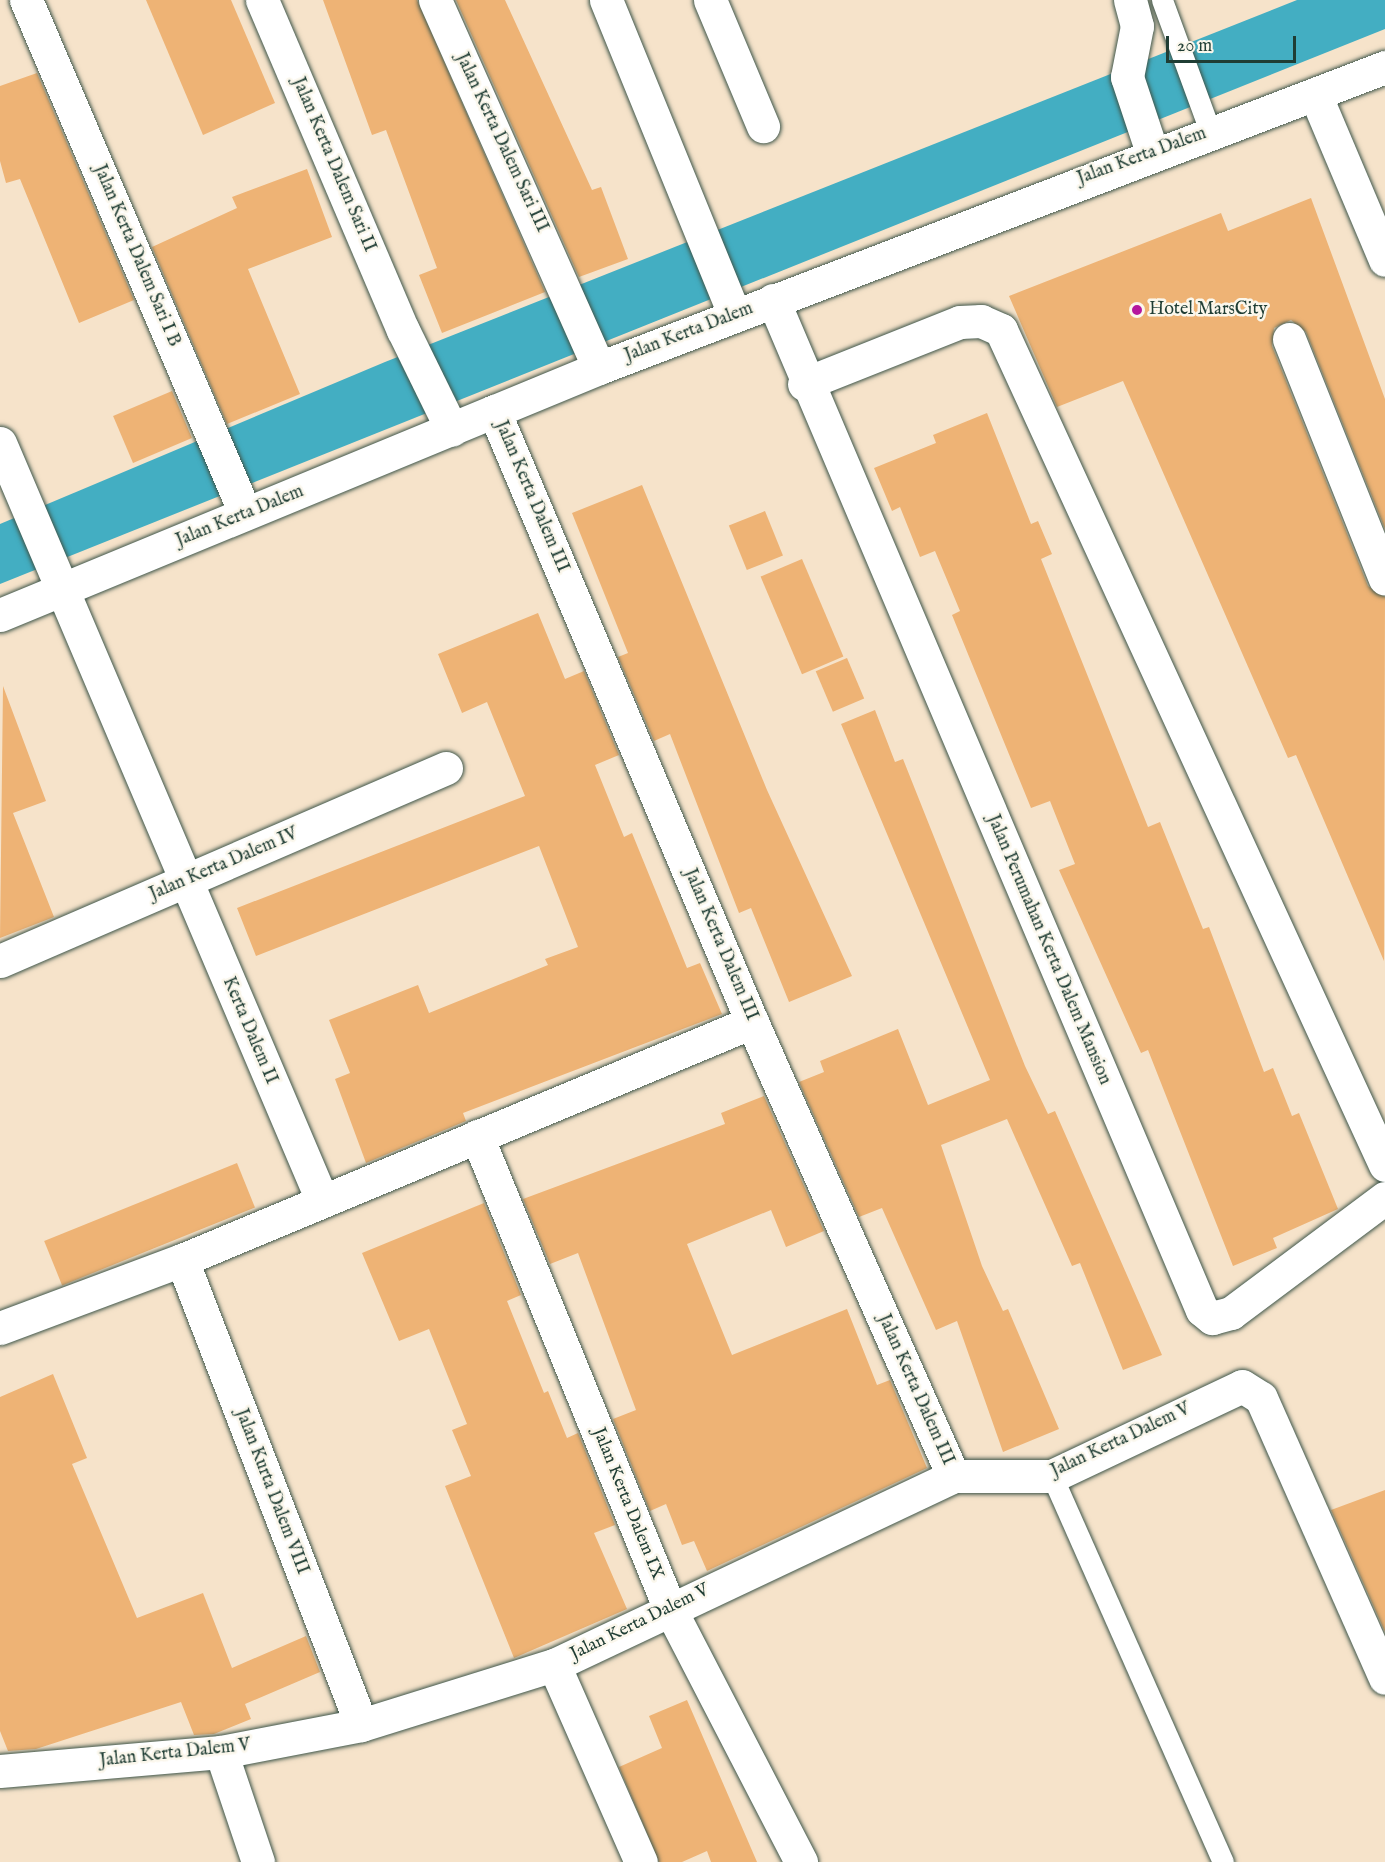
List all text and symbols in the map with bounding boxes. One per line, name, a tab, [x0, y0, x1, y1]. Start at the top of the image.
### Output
scale bar	[1169, 24, 1300, 62]
text: 20 m	[1177, 35, 1212, 58]
street label: Jalan Kerta Dalem Sari III	[450, 50, 552, 236]
street label: Jalan Kerta Dalem Sari II	[286, 74, 380, 256]
street label: Jalan Kerta Dalem	[1074, 124, 1210, 190]
street label: Jalan Kerta Dalem Sari I B	[88, 162, 184, 350]
street label: Jalan Kerta Dalem	[622, 299, 756, 367]
place label: Hotel MarsCity	[1149, 299, 1267, 321]
marker: Hotel MarsCity	[1130, 303, 1144, 317]
street label: Jalan Kerta Dalem III	[489, 418, 573, 576]
street label: Jalan Kerta Dalem	[173, 482, 307, 552]
street label: Jalan Perumahan Kerta Dalem Mansion	[981, 812, 1115, 1088]
street label: Jalan Kerta Dalem IV	[146, 824, 302, 906]
street label: Jalan Kerta Dalem III	[678, 866, 762, 1024]
street label: Kerta Dalem II	[217, 974, 281, 1088]
street label: Jalan Kerta Dalem III	[872, 1311, 958, 1469]
street label: Jalan Kerta Dalem V	[1048, 1399, 1194, 1483]
street label: Jalan Kurta Dalem VIII	[229, 1406, 313, 1578]
street label: Jalan Kerta Dalem IX	[587, 1425, 667, 1583]
street label: Jalan Kerta Dalem V	[567, 1580, 713, 1666]
street label: Jalan Kerta Dalem V	[98, 1735, 252, 1773]

